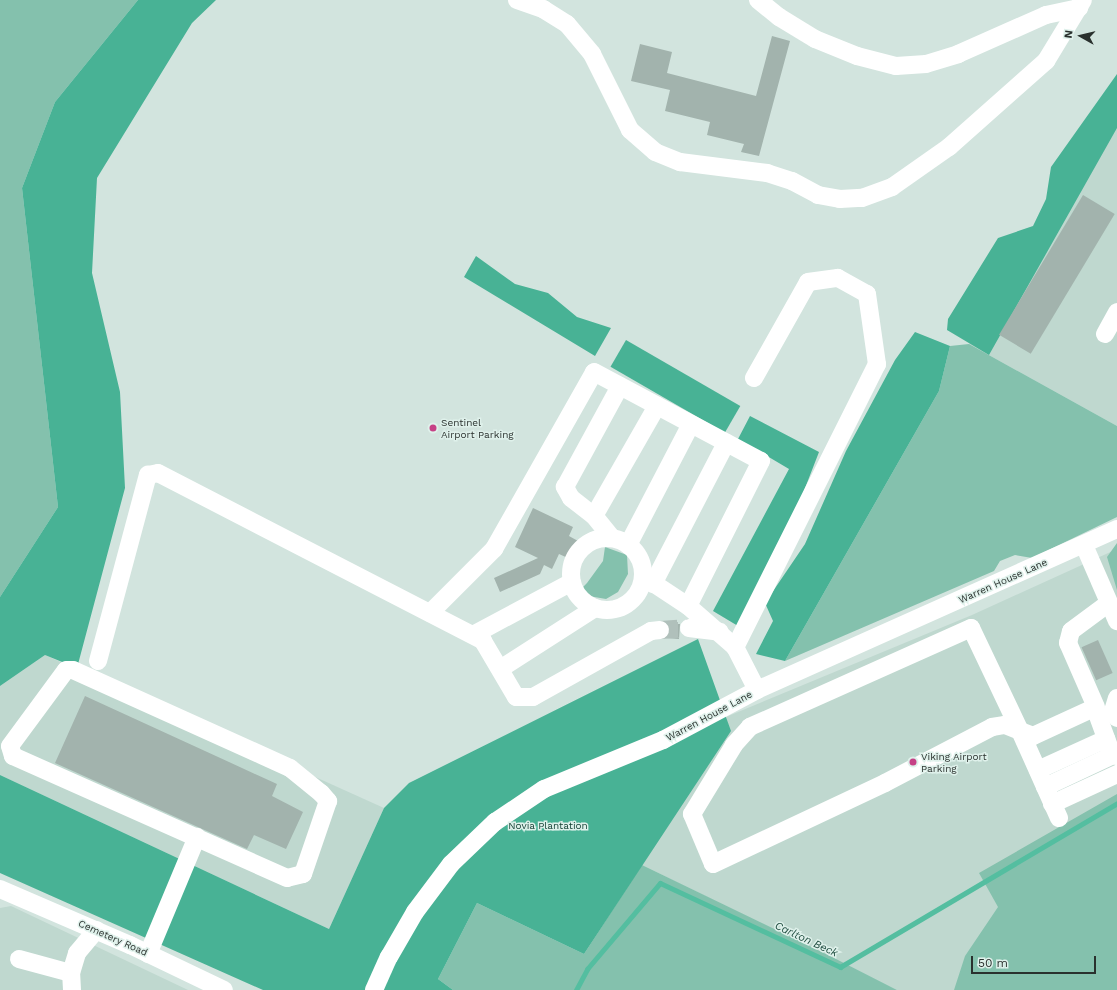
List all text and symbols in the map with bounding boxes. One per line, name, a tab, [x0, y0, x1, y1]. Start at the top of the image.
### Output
north arrow	[1061, 16, 1101, 56]
text: N	[1062, 29, 1076, 39]
place label: Sentinel Airport Parking	[441, 416, 514, 440]
marker: Sentinel Airport Parking	[428, 423, 438, 433]
street label: Warren House Lane	[957, 556, 1049, 606]
street label: Warren House Lane	[664, 688, 754, 744]
place label: Viking Airport Parking	[921, 750, 987, 774]
marker: Viking Airport Parking	[908, 757, 918, 767]
park label: Novia Plantation	[508, 820, 588, 832]
street label: Cemetery Road	[76, 917, 150, 959]
water label: Carlton Beck	[772, 920, 840, 960]
scale bar	[973, 948, 1098, 974]
text: 50 m	[978, 956, 1008, 970]

